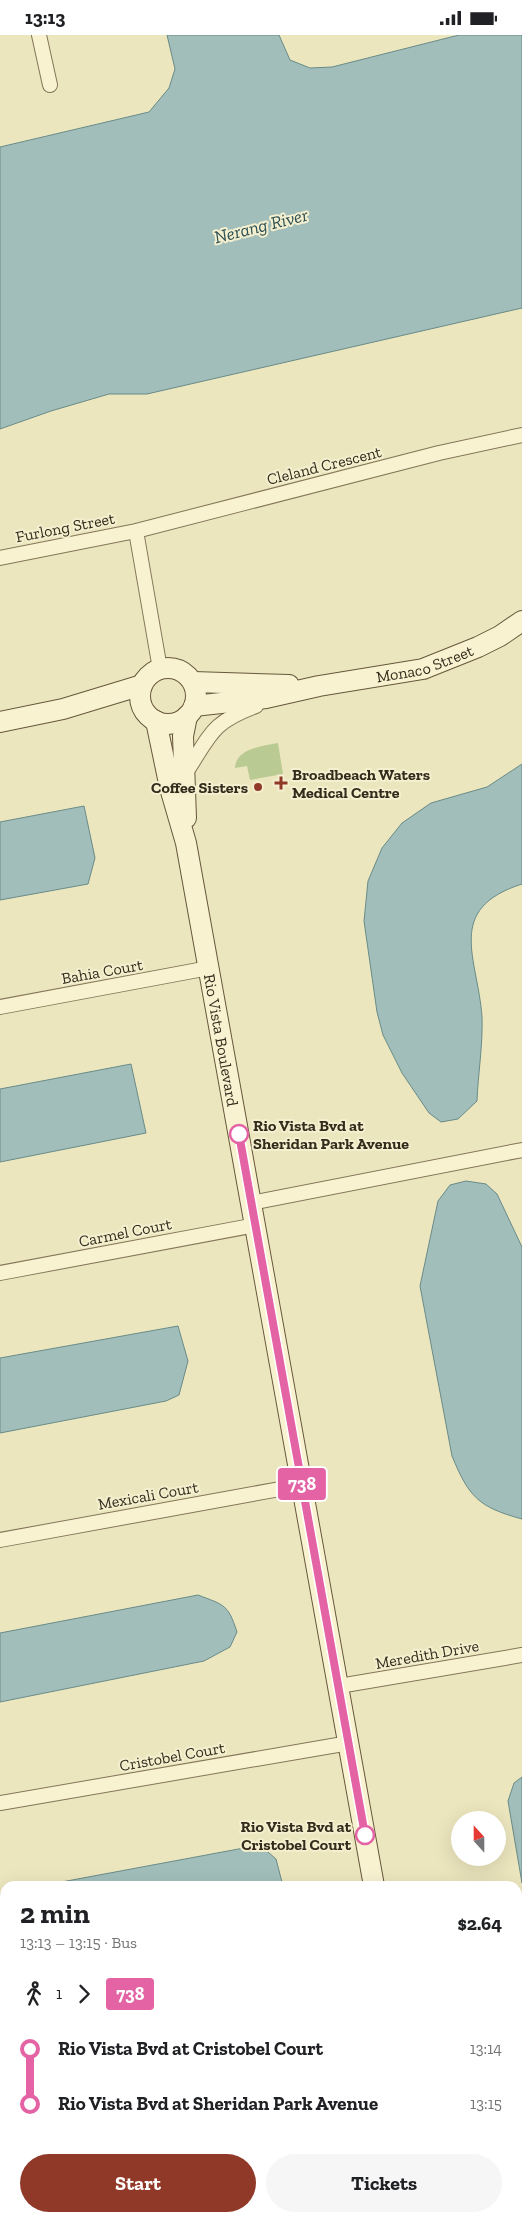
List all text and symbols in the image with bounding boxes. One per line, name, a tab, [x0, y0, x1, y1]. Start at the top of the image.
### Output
text: 13:13	[25, 6, 65, 29]
water label: Nerang River	[212, 204, 311, 248]
street label: Cleland Crescent	[265, 442, 383, 489]
street label: Furlong Street	[14, 509, 116, 546]
street label: Monaco Street	[375, 641, 476, 687]
place label: Broadbeach Waters Medical Centre	[292, 765, 430, 802]
marker: Broadbeach Waters Medical Centre	[274, 776, 288, 790]
place label: Coffee Sisters	[151, 778, 248, 797]
marker: Coffee Sisters	[252, 781, 264, 793]
street label: Bahia Court	[60, 955, 144, 988]
street label: Rio Vista Boulevard	[200, 972, 242, 1108]
place label: Rio Vista Bvd at Sheridan Park Avenue	[253, 1116, 409, 1153]
marker: Rio Vista Bvd at Sheridan Park Avenue	[229, 1124, 249, 1144]
street label: Carmel Court	[77, 1214, 173, 1251]
line badge: 738	[273, 1468, 331, 1500]
text: 738	[288, 1473, 316, 1495]
street label: Mexicali Court	[96, 1477, 200, 1514]
street label: Meredith Drive	[374, 1636, 480, 1673]
street label: Cristobel Court	[118, 1738, 226, 1775]
north arrow	[451, 1811, 506, 1866]
map controls	[451, 1811, 506, 1866]
place label: Rio Vista Bvd at Cristobel Court	[240, 1817, 352, 1854]
marker: Rio Vista Bvd at Cristobel Court	[355, 1825, 375, 1845]
text: 2 min	[20, 1897, 90, 1930]
text: $2.64	[457, 1912, 502, 1935]
text: 13:13 – 13:15 · Bus	[20, 1933, 137, 1952]
icon: walk	[20, 1980, 48, 2008]
icon: forward	[70, 1980, 98, 2008]
text: 738	[116, 1983, 144, 2005]
text: 1	[56, 1984, 62, 2003]
text: Rio Vista Bvd at Cristobel Court	[58, 2037, 323, 2060]
text: 13:14	[470, 2039, 502, 2058]
text: Rio Vista Bvd at Sheridan Park Avenue	[58, 2092, 378, 2115]
text: 13:15	[470, 2094, 502, 2113]
button: Start	[20, 2154, 256, 2212]
button: Tickets	[266, 2154, 502, 2212]

